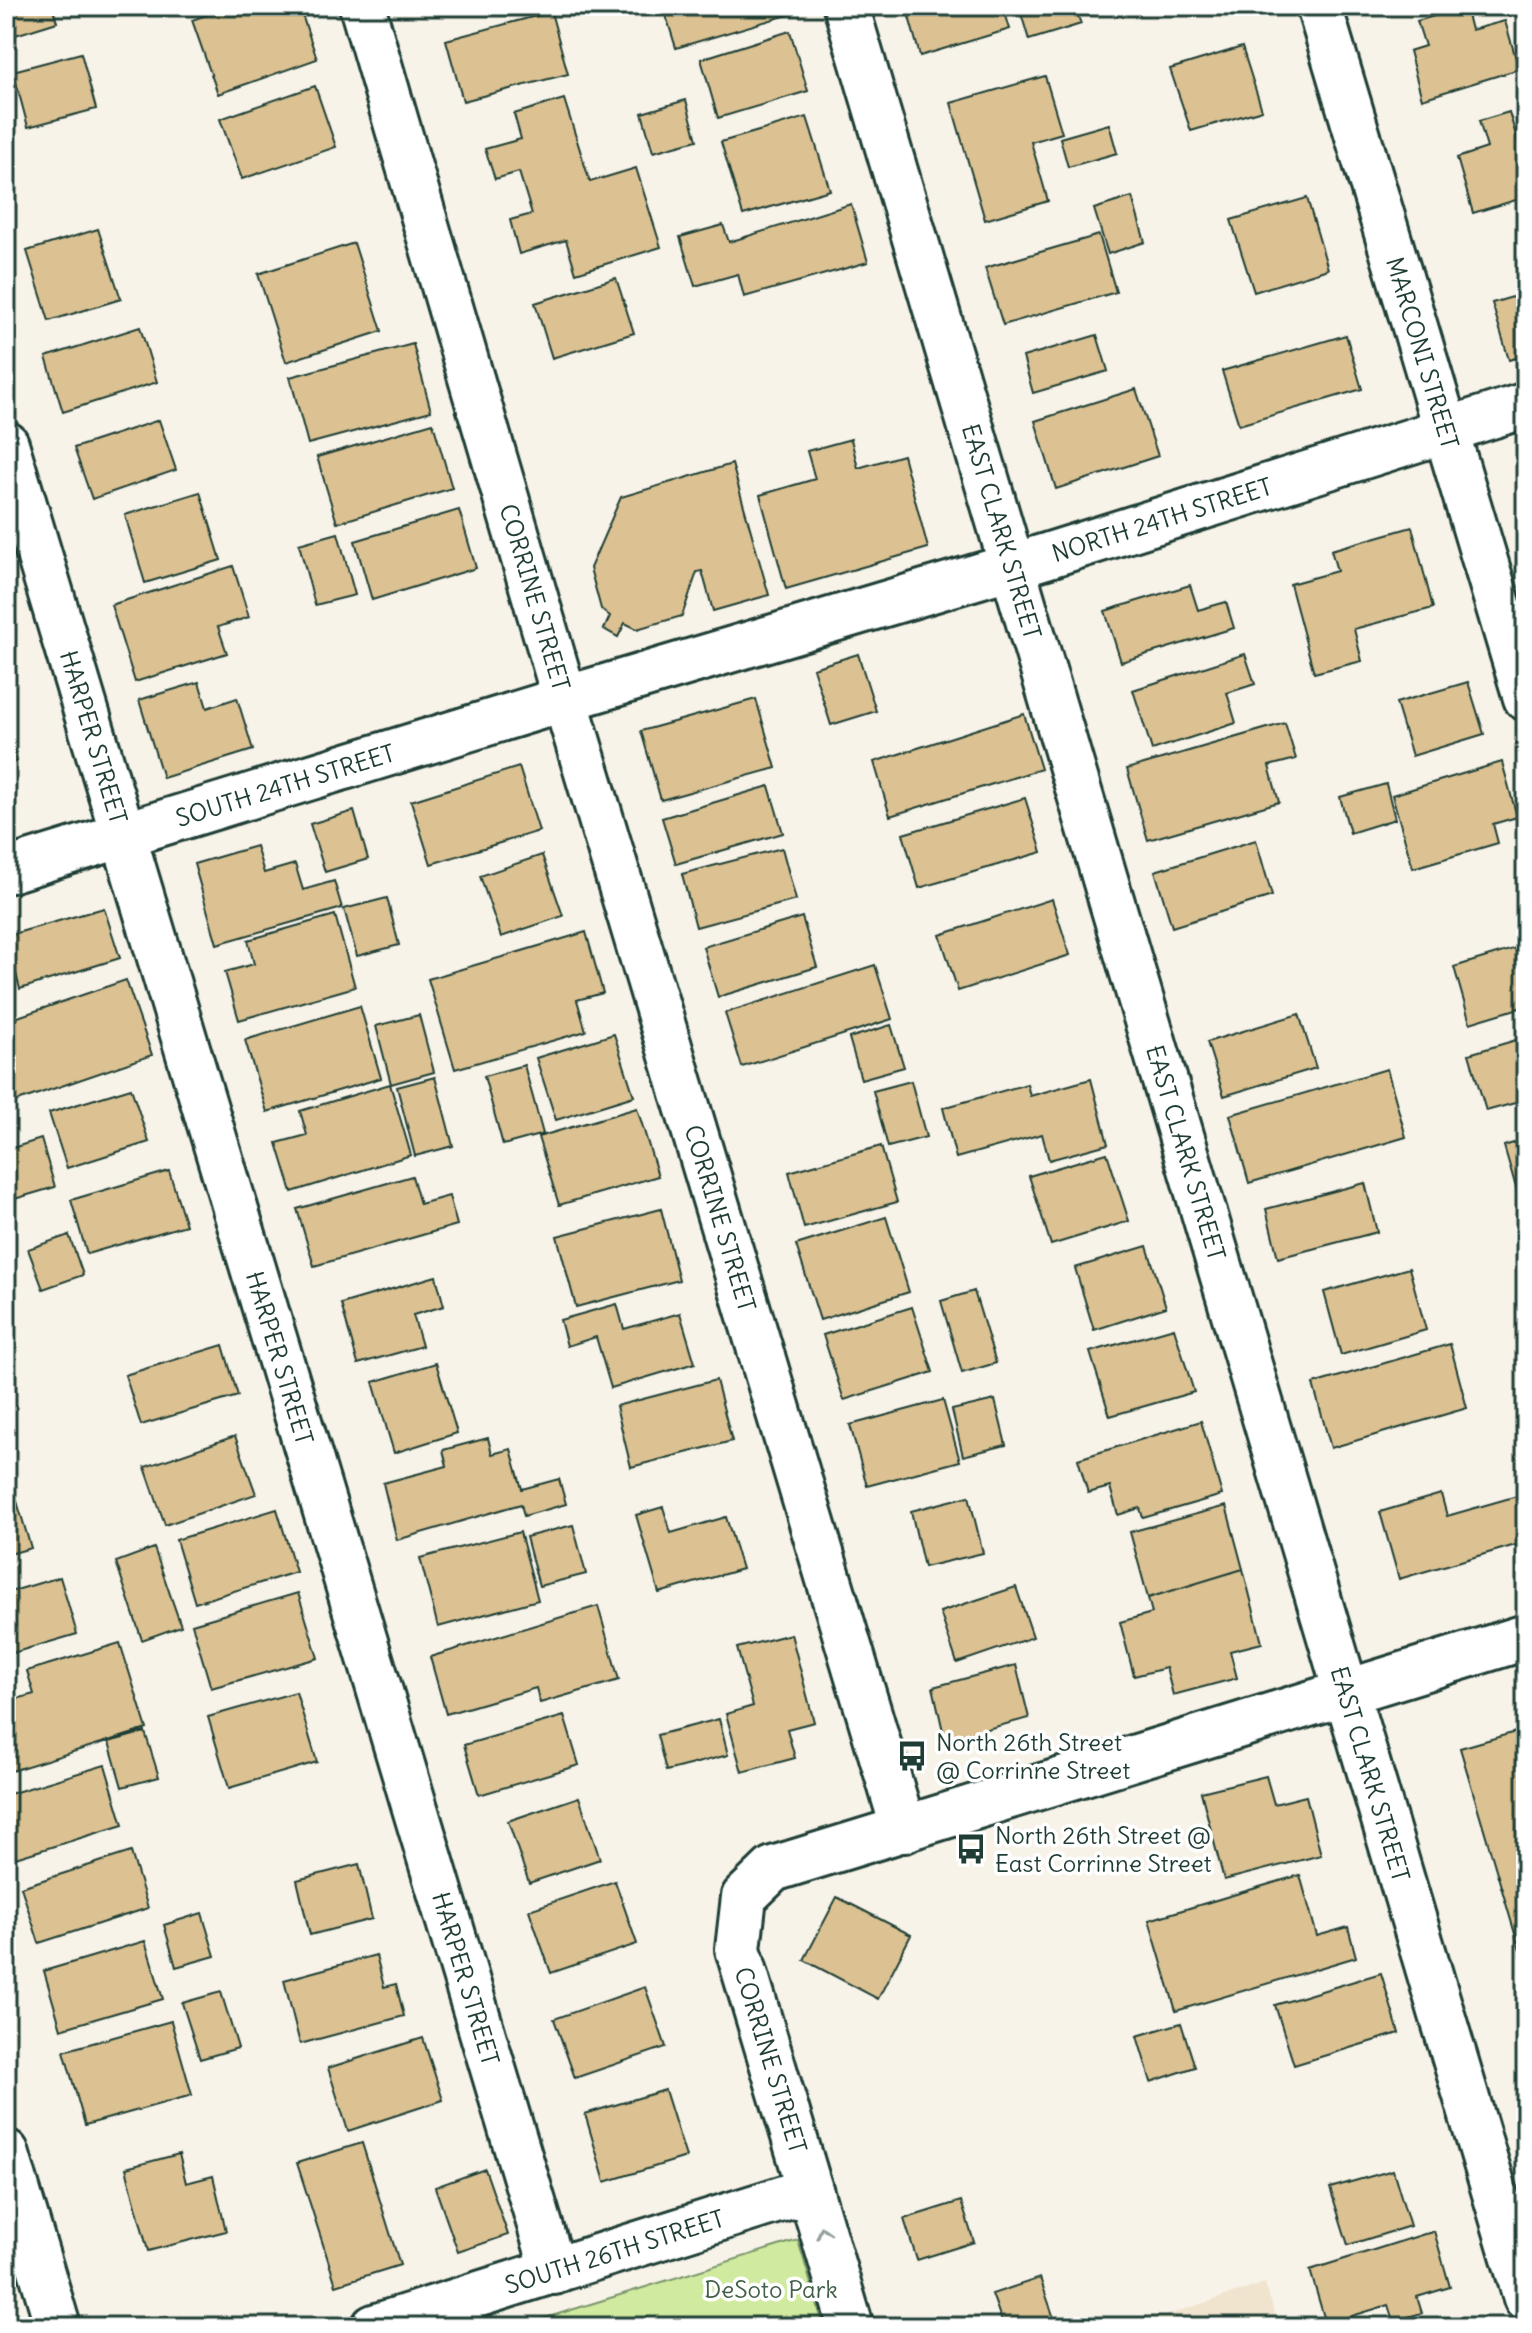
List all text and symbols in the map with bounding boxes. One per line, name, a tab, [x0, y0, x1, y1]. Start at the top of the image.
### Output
street label: MARCONI STREET	[1380, 253, 1466, 452]
street label: EAST CLARK STREET	[956, 420, 1048, 643]
street label: NORTH 24TH STREET	[1048, 471, 1275, 568]
street label: CORRINE STREET	[494, 500, 577, 694]
street label: HARPER STREET	[54, 647, 134, 827]
street label: SOUTH 24TH STREET	[172, 737, 398, 833]
street label: EAST CLARK STREET	[1140, 1041, 1232, 1264]
street label: CORRINE STREET	[678, 1121, 763, 1315]
street label: HARPER STREET	[240, 1268, 320, 1448]
street label: EAST CLARK STREET	[1324, 1663, 1417, 1885]
place label: North 26th Street @ Corrinne Street	[936, 1727, 1130, 1785]
bus stop icon: North 26th Street @ Corrinne Street	[895, 1739, 929, 1773]
place label: North 26th Street @ East Corrinne Street	[995, 1820, 1212, 1878]
bus stop icon: North 26th Street @ East Corrinne Street	[954, 1832, 988, 1866]
street label: HARPER STREET	[426, 1888, 506, 2069]
street label: CORRINE STREET	[728, 1963, 814, 2157]
street label: SOUTH 26TH STREET	[501, 2203, 728, 2300]
one-way arrow	[816, 2225, 832, 2239]
park label: DeSoto Park	[704, 2274, 838, 2304]

